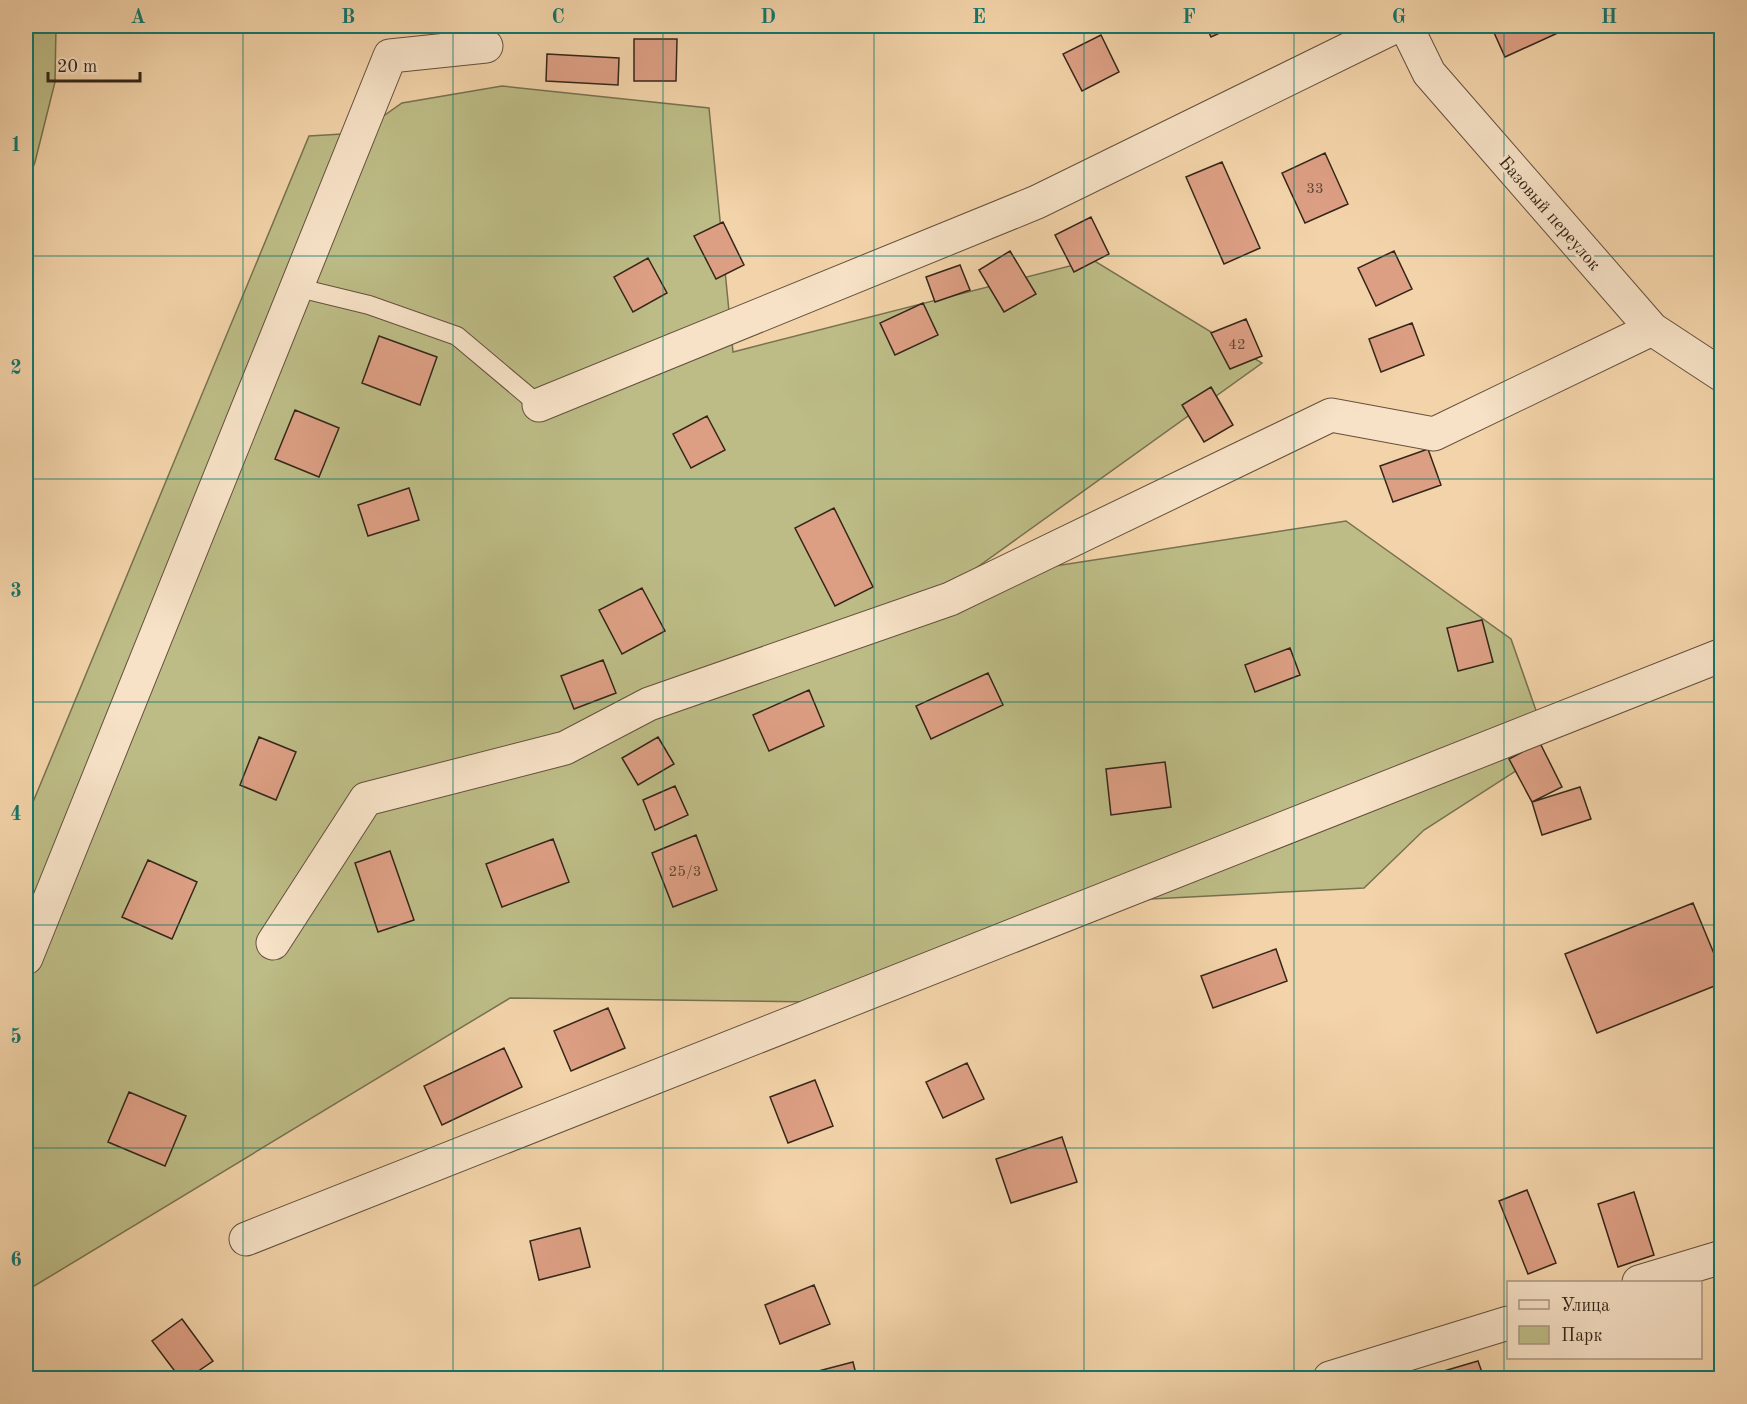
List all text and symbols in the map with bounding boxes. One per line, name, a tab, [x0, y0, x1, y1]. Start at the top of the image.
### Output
text: A	[130, 8, 146, 28]
text: B	[341, 8, 355, 28]
text: C	[551, 8, 565, 28]
text: D	[760, 8, 776, 28]
text: E	[972, 8, 986, 28]
text: F	[1182, 8, 1196, 28]
text: G	[1392, 8, 1406, 28]
text: H	[1601, 8, 1617, 28]
scale bar	[48, 45, 140, 83]
text: 20 m	[57, 58, 97, 76]
text: 1	[10, 136, 22, 156]
street label: Базовый переулок	[1495, 153, 1604, 274]
house number: 33	[1306, 182, 1324, 197]
house number: 42	[1228, 338, 1246, 353]
text: 2	[10, 359, 22, 379]
text: 3	[10, 582, 22, 602]
text: 4	[10, 805, 22, 825]
house number: 25/3	[669, 865, 701, 880]
text: 5	[10, 1027, 22, 1048]
text: 6	[10, 1251, 22, 1271]
legend	[1507, 1281, 1702, 1359]
text: Улица	[1561, 1297, 1610, 1315]
text: Парк	[1561, 1327, 1602, 1345]

